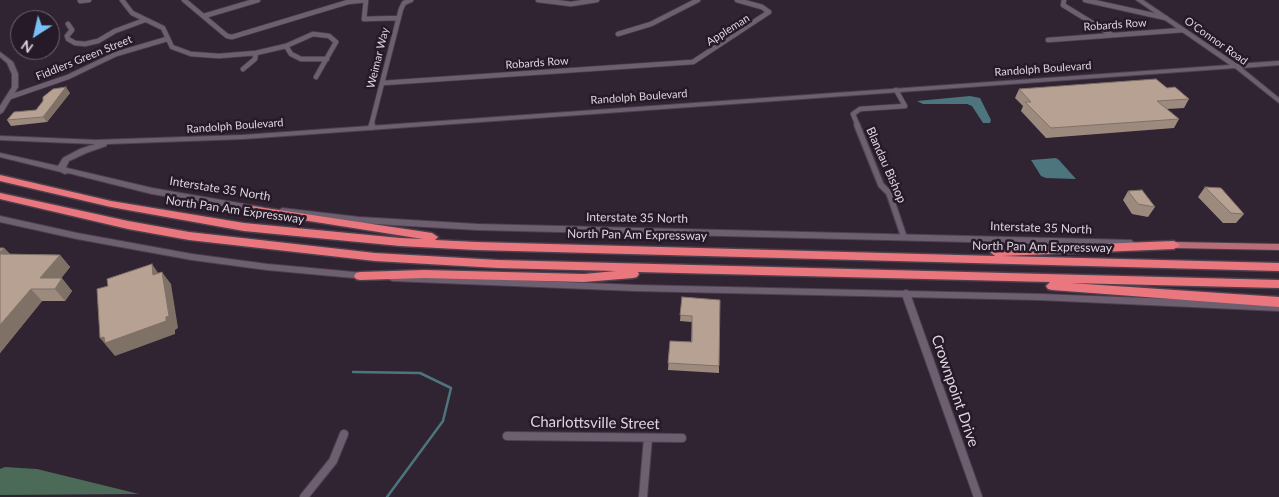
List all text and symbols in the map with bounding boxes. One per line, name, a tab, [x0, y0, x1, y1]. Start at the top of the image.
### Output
north arrow	[10, 10, 60, 60]
street label: Appleman	[704, 11, 752, 49]
street label: O'Connor Road	[1182, 14, 1250, 68]
street label: Robards Row	[1083, 16, 1147, 34]
street label: Weimar Way	[364, 26, 392, 90]
street label: Fiddlers Green Street	[34, 33, 134, 83]
text: N	[17, 37, 36, 57]
street label: Robards Row	[505, 54, 569, 72]
street label: Randolph Boulevard	[994, 59, 1092, 79]
street label: Randolph Boulevard	[590, 87, 688, 107]
street label: Randolph Boulevard	[186, 116, 284, 136]
street label: Blandau Bishop	[863, 125, 909, 205]
street label: Interstate 35 North	[168, 174, 272, 204]
street label: North Pan Am Expressway	[165, 193, 305, 227]
street label: Interstate 35 North	[586, 210, 688, 226]
street label: Interstate 35 North	[990, 219, 1092, 237]
street label: North Pan Am Expressway	[567, 227, 707, 243]
street label: North Pan Am Expressway	[972, 239, 1112, 255]
street label: Crownpoint Drive	[927, 333, 983, 449]
street label: Charlottsville Street	[530, 413, 660, 433]

